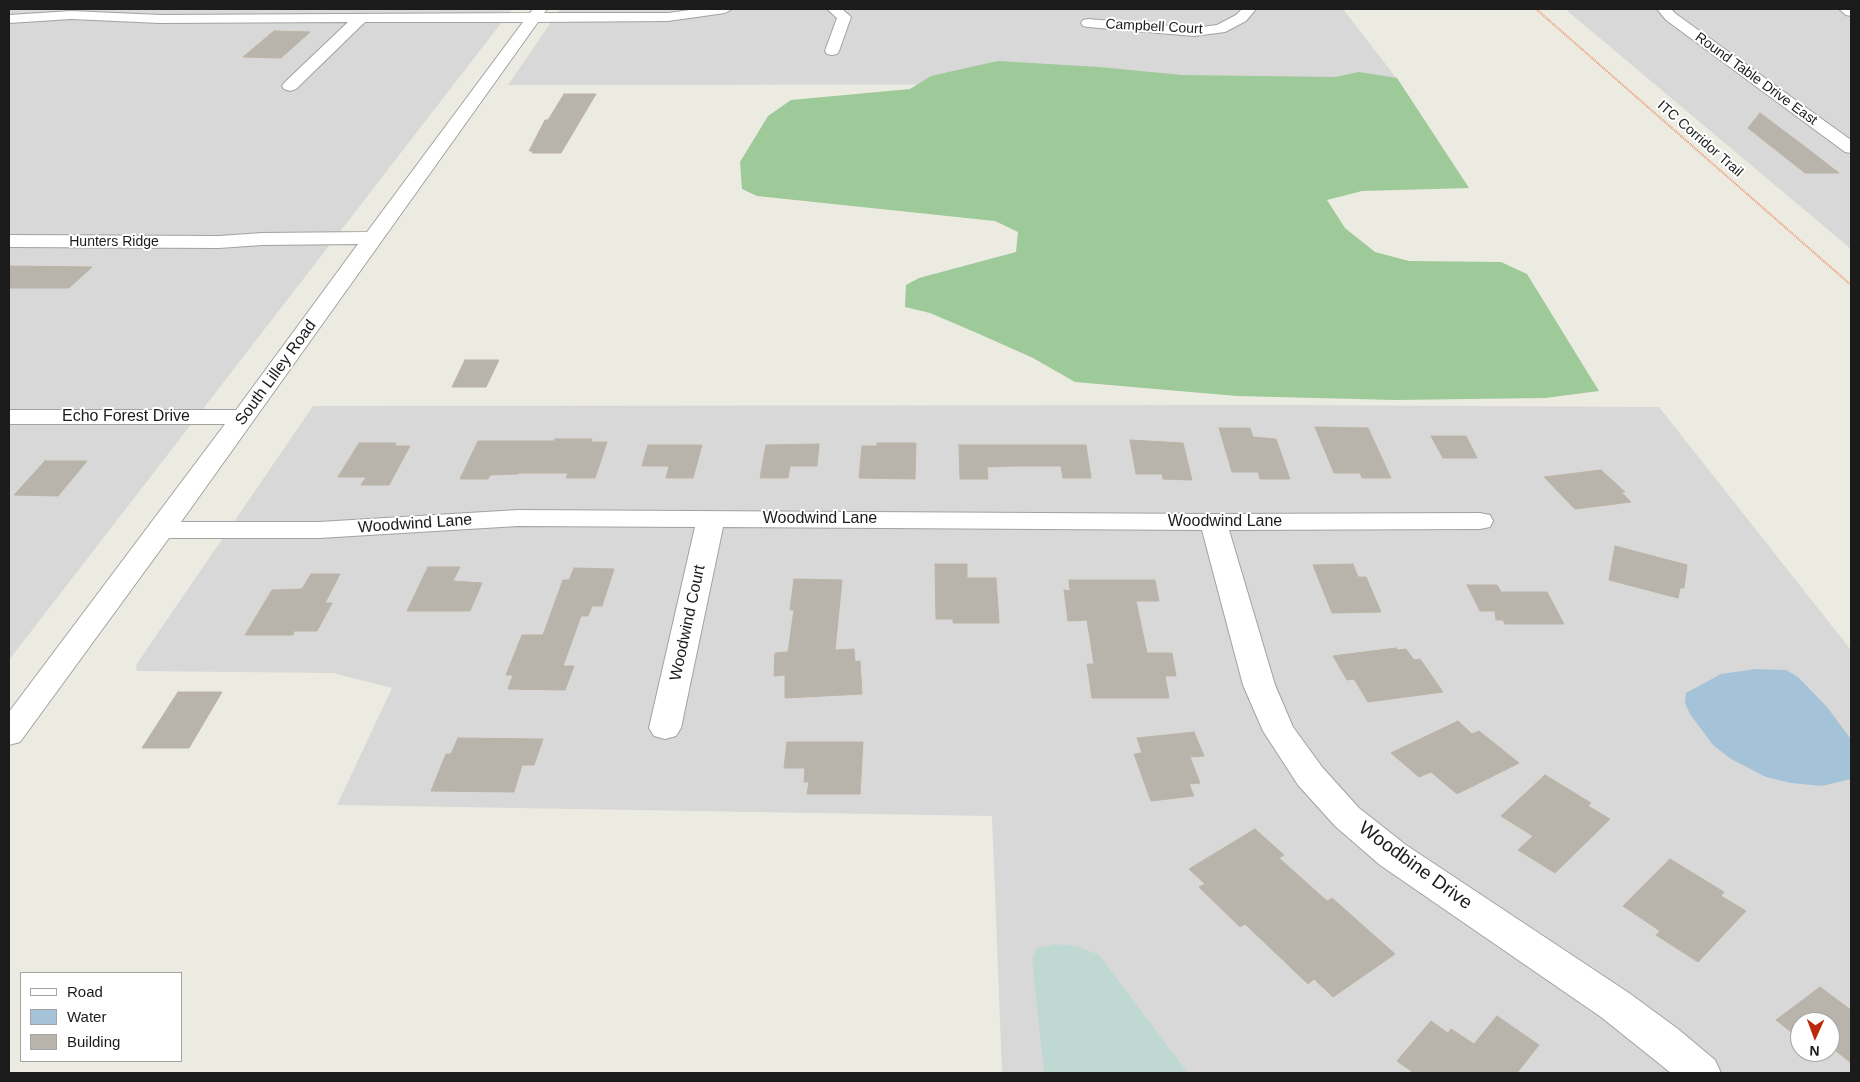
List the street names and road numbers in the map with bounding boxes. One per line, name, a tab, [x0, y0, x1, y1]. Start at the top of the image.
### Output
street label: Campbell Court	[1105, 16, 1203, 38]
street label: Round Table Drive East	[1692, 29, 1820, 129]
street label: ITC Corridor Trail	[1654, 97, 1746, 181]
street label: Hunters Ridge	[69, 234, 159, 250]
street label: South Lilley Road	[231, 317, 321, 429]
street label: Echo Forest Drive	[62, 407, 190, 427]
street label: Woodwind Lane	[763, 509, 877, 529]
street label: Woodwind Lane	[357, 510, 473, 538]
street label: Woodwind Lane	[1168, 512, 1282, 532]
street label: Woodwind Court	[666, 563, 710, 683]
street label: Woodbine Drive	[1354, 817, 1476, 915]

